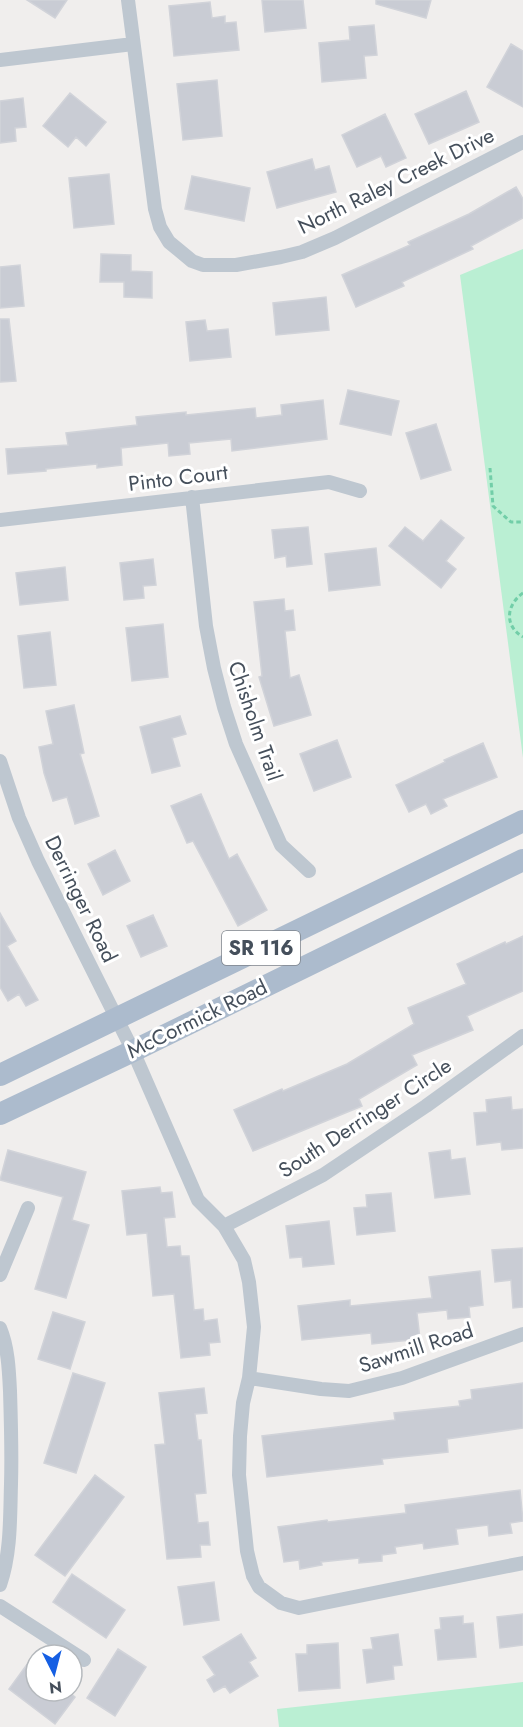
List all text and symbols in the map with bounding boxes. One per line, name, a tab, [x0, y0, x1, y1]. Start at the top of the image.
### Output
street label: North Raley Creek Drive	[293, 120, 499, 242]
street label: Pinto Court	[127, 457, 229, 499]
street label: Chisholm Trail	[220, 657, 290, 785]
street label: Derringer Road	[37, 831, 125, 967]
road number: SR 116	[222, 931, 300, 965]
street label: McCormick Road	[122, 972, 272, 1066]
street label: South Derringer Circle	[273, 1051, 458, 1185]
street label: Sawmill Road	[355, 1315, 477, 1381]
north arrow	[24, 1643, 84, 1703]
text: N	[48, 1675, 63, 1700]

